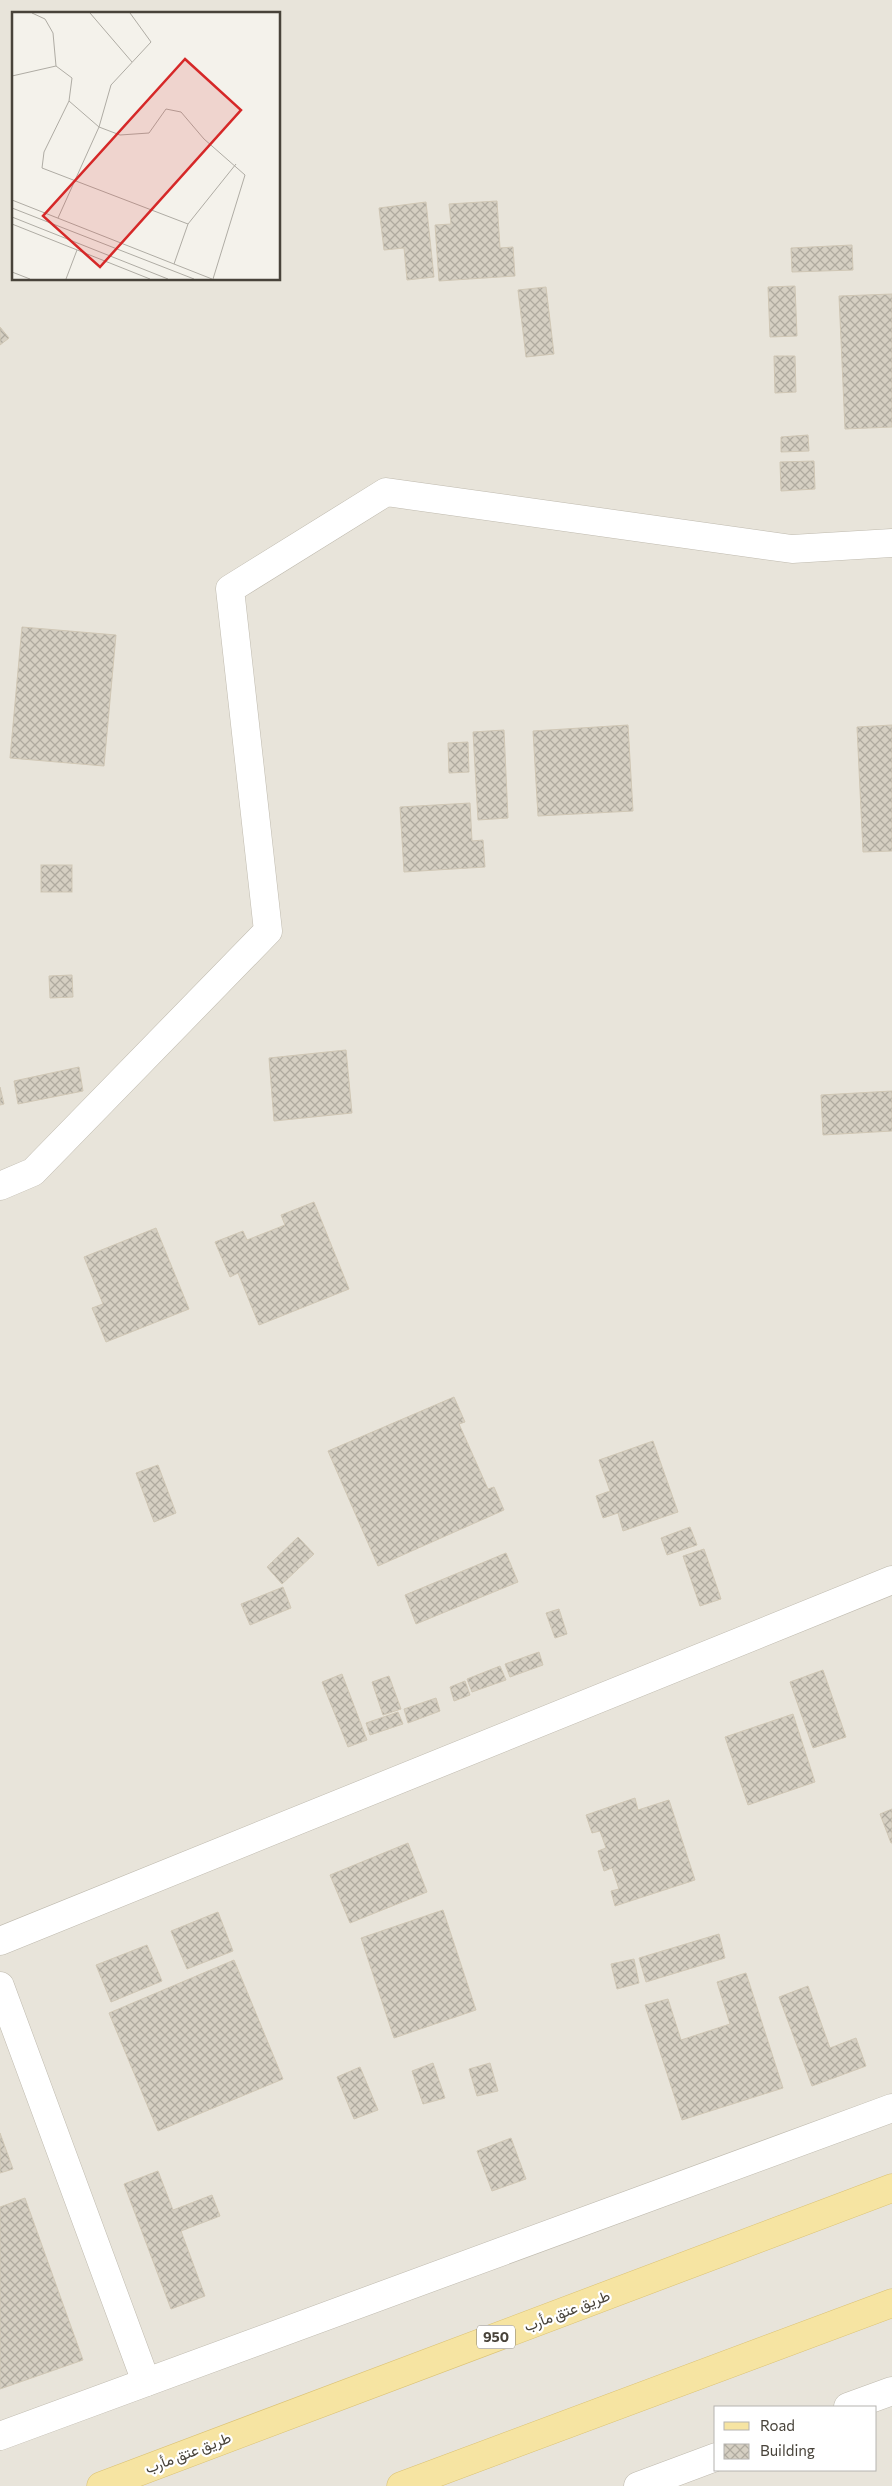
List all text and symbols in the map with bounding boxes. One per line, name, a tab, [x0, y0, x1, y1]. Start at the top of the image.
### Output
inset map	[12, 12, 280, 280]
street label: طريق عتق مأرب	[521, 2285, 613, 2337]
road number: 950	[477, 2326, 515, 2348]
legend	[714, 2406, 877, 2471]
text: Road	[760, 2416, 795, 2434]
street label: طريق عتق مأرب	[142, 2427, 234, 2479]
text: Building	[760, 2441, 815, 2459]

